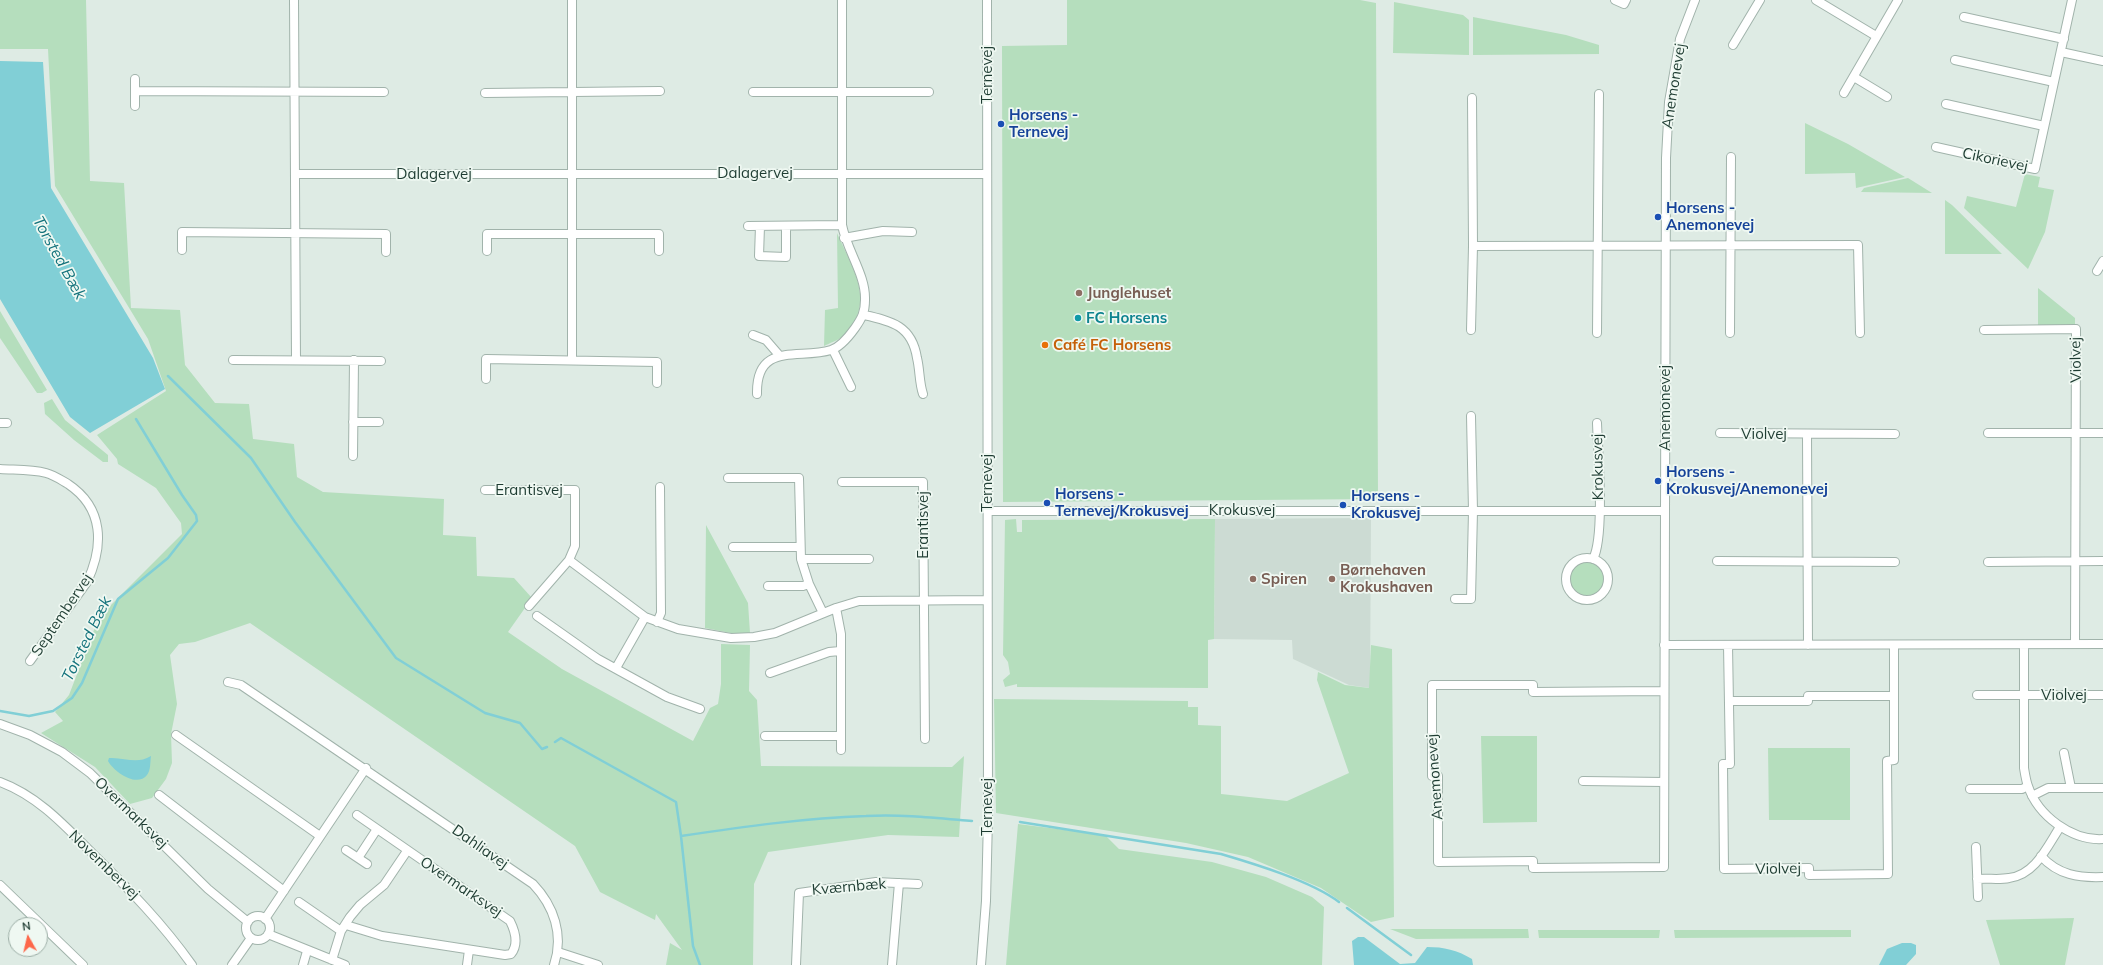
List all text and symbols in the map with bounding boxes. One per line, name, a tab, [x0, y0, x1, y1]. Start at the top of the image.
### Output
street label: Anemonevej	[1658, 42, 1690, 130]
street label: Ternevej	[978, 46, 996, 104]
place label: Horsens - Ternevej	[1009, 106, 1078, 141]
marker: Horsens - Ternevej	[996, 119, 1006, 129]
street label: Cikorievej	[1961, 144, 2029, 176]
street label: Dalagervej	[717, 164, 793, 182]
street label: Dalagervej	[396, 165, 472, 183]
place label: Horsens - Anemonevej	[1666, 199, 1754, 234]
marker: Horsens - Anemonevej	[1653, 212, 1663, 222]
water label: Torsted Bæk	[28, 213, 90, 303]
place label: Junglehuset	[1087, 284, 1171, 302]
marker: Junglehuset	[1074, 288, 1084, 298]
place label: FC Horsens	[1086, 309, 1167, 327]
marker: FC Horsens	[1073, 313, 1083, 323]
place label: Café FC Horsens	[1053, 336, 1171, 354]
street label: Violvej	[2067, 337, 2085, 383]
marker: Café FC Horsens	[1040, 340, 1050, 350]
street label: Anemonevej	[1656, 365, 1674, 451]
street label: Violvej	[1741, 425, 1787, 443]
street label: Krokusvej	[1588, 434, 1608, 500]
street label: Ternevej	[978, 454, 996, 512]
place label: Horsens - Krokusvej/Anemonevej	[1666, 463, 1828, 498]
marker: Horsens - Krokusvej/Anemonevej	[1653, 476, 1663, 486]
street label: Erantisvej	[495, 481, 563, 499]
place label: Horsens - Ternevej/Krokusvej	[1055, 485, 1189, 520]
place label: Horsens - Krokusvej	[1351, 487, 1420, 522]
street label: Erantisvej	[914, 491, 932, 559]
marker: Horsens - Ternevej/Krokusvej	[1042, 498, 1052, 508]
marker: Horsens - Krokusvej	[1338, 500, 1348, 510]
street label: Krokusvej	[1209, 501, 1275, 519]
place label: Børnehaven Krokushaven	[1340, 561, 1433, 596]
street label: Septembervej	[28, 570, 96, 660]
place label: Spiren	[1261, 570, 1307, 588]
marker: Spiren	[1248, 574, 1258, 584]
marker: Børnehaven Krokushaven	[1327, 574, 1337, 584]
water label: Torsted Bæk	[58, 593, 116, 685]
street label: Violvej	[2041, 686, 2087, 704]
street label: Anemonevej	[1423, 733, 1447, 821]
street label: Overmarksvej	[91, 773, 171, 853]
street label: Ternevej	[978, 778, 996, 836]
street label: Dahliavej	[448, 821, 512, 873]
street label: Novembervej	[65, 827, 143, 903]
street label: Overmarksvej	[417, 853, 505, 921]
street label: Violvej	[1755, 860, 1801, 878]
street label: Kværnbæk	[811, 875, 887, 899]
north arrow	[8, 917, 48, 957]
text: N	[21, 919, 32, 934]

